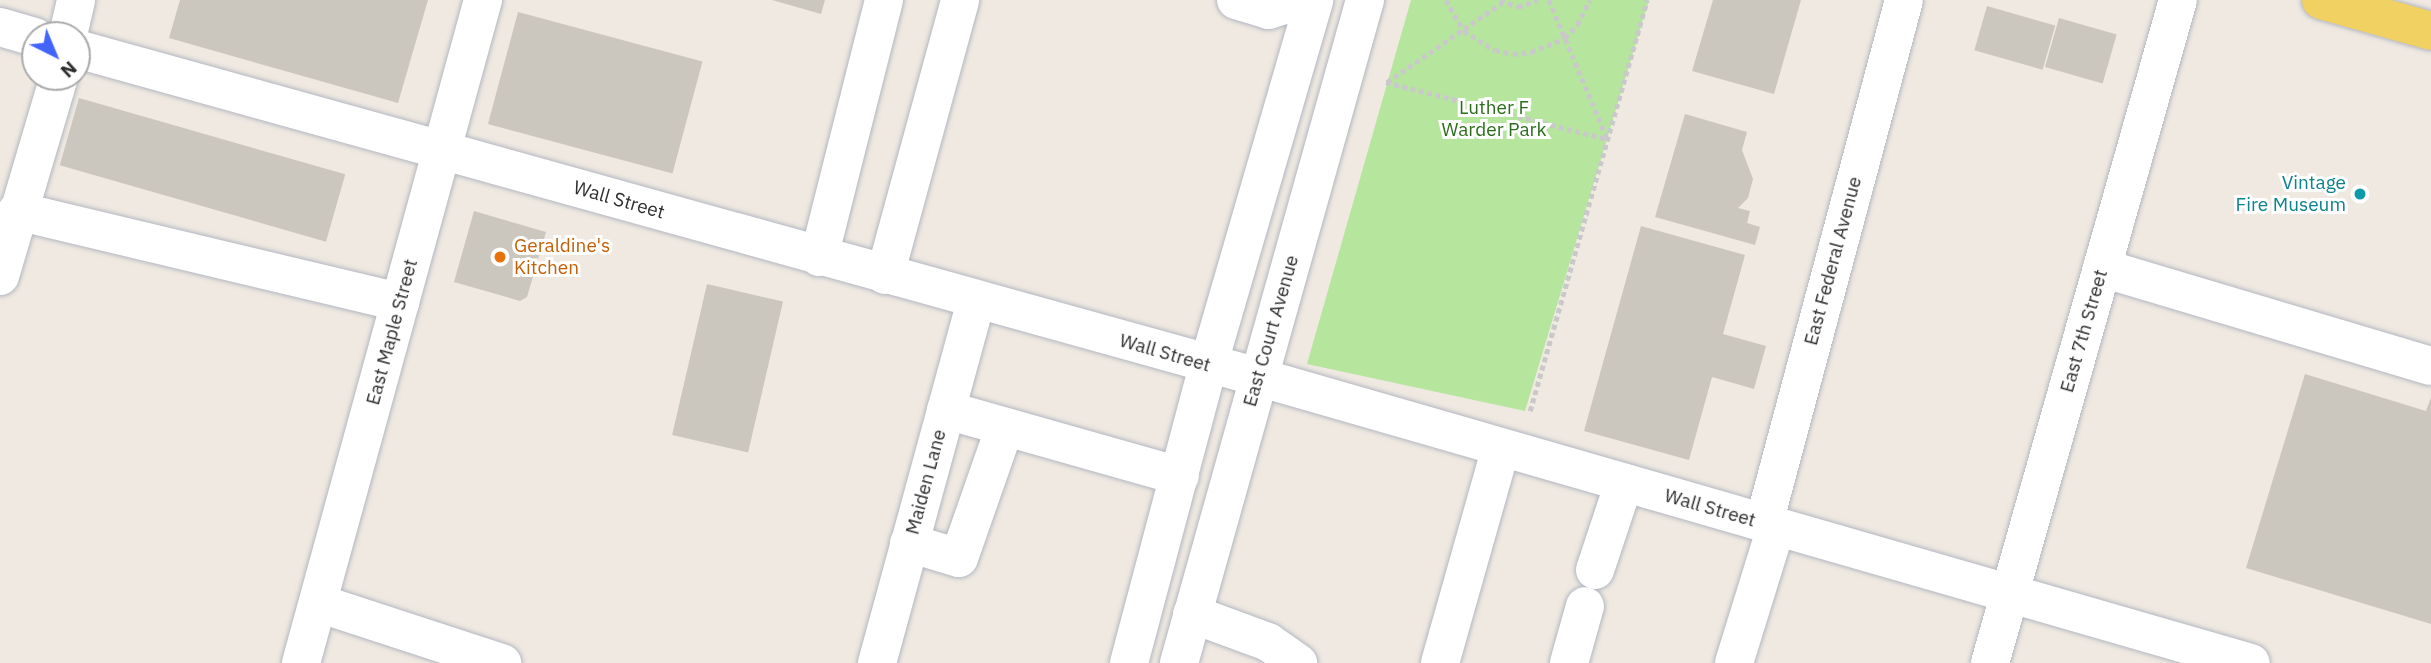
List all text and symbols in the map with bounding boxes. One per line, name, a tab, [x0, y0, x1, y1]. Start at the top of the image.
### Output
north arrow	[21, 21, 91, 91]
text: N	[56, 56, 82, 83]
park label: Luther F Warder Park	[1441, 97, 1547, 141]
place label: Vintage Fire Museum	[2236, 172, 2346, 216]
street label: East Federal Avenue	[1800, 174, 1866, 348]
street label: Wall Street	[571, 176, 667, 224]
marker: Vintage Fire Museum	[2352, 186, 2368, 202]
place label: Geraldine's Kitchen	[514, 235, 610, 279]
marker: Geraldine's Kitchen	[492, 249, 508, 265]
street label: East Court Avenue	[1238, 253, 1304, 409]
street label: East Maple Street	[362, 256, 422, 408]
street label: East 7th Street	[2056, 267, 2112, 395]
street label: Wall Street	[1117, 329, 1213, 377]
street label: Maiden Lane	[901, 427, 951, 537]
street label: Wall Street	[1662, 484, 1758, 532]

